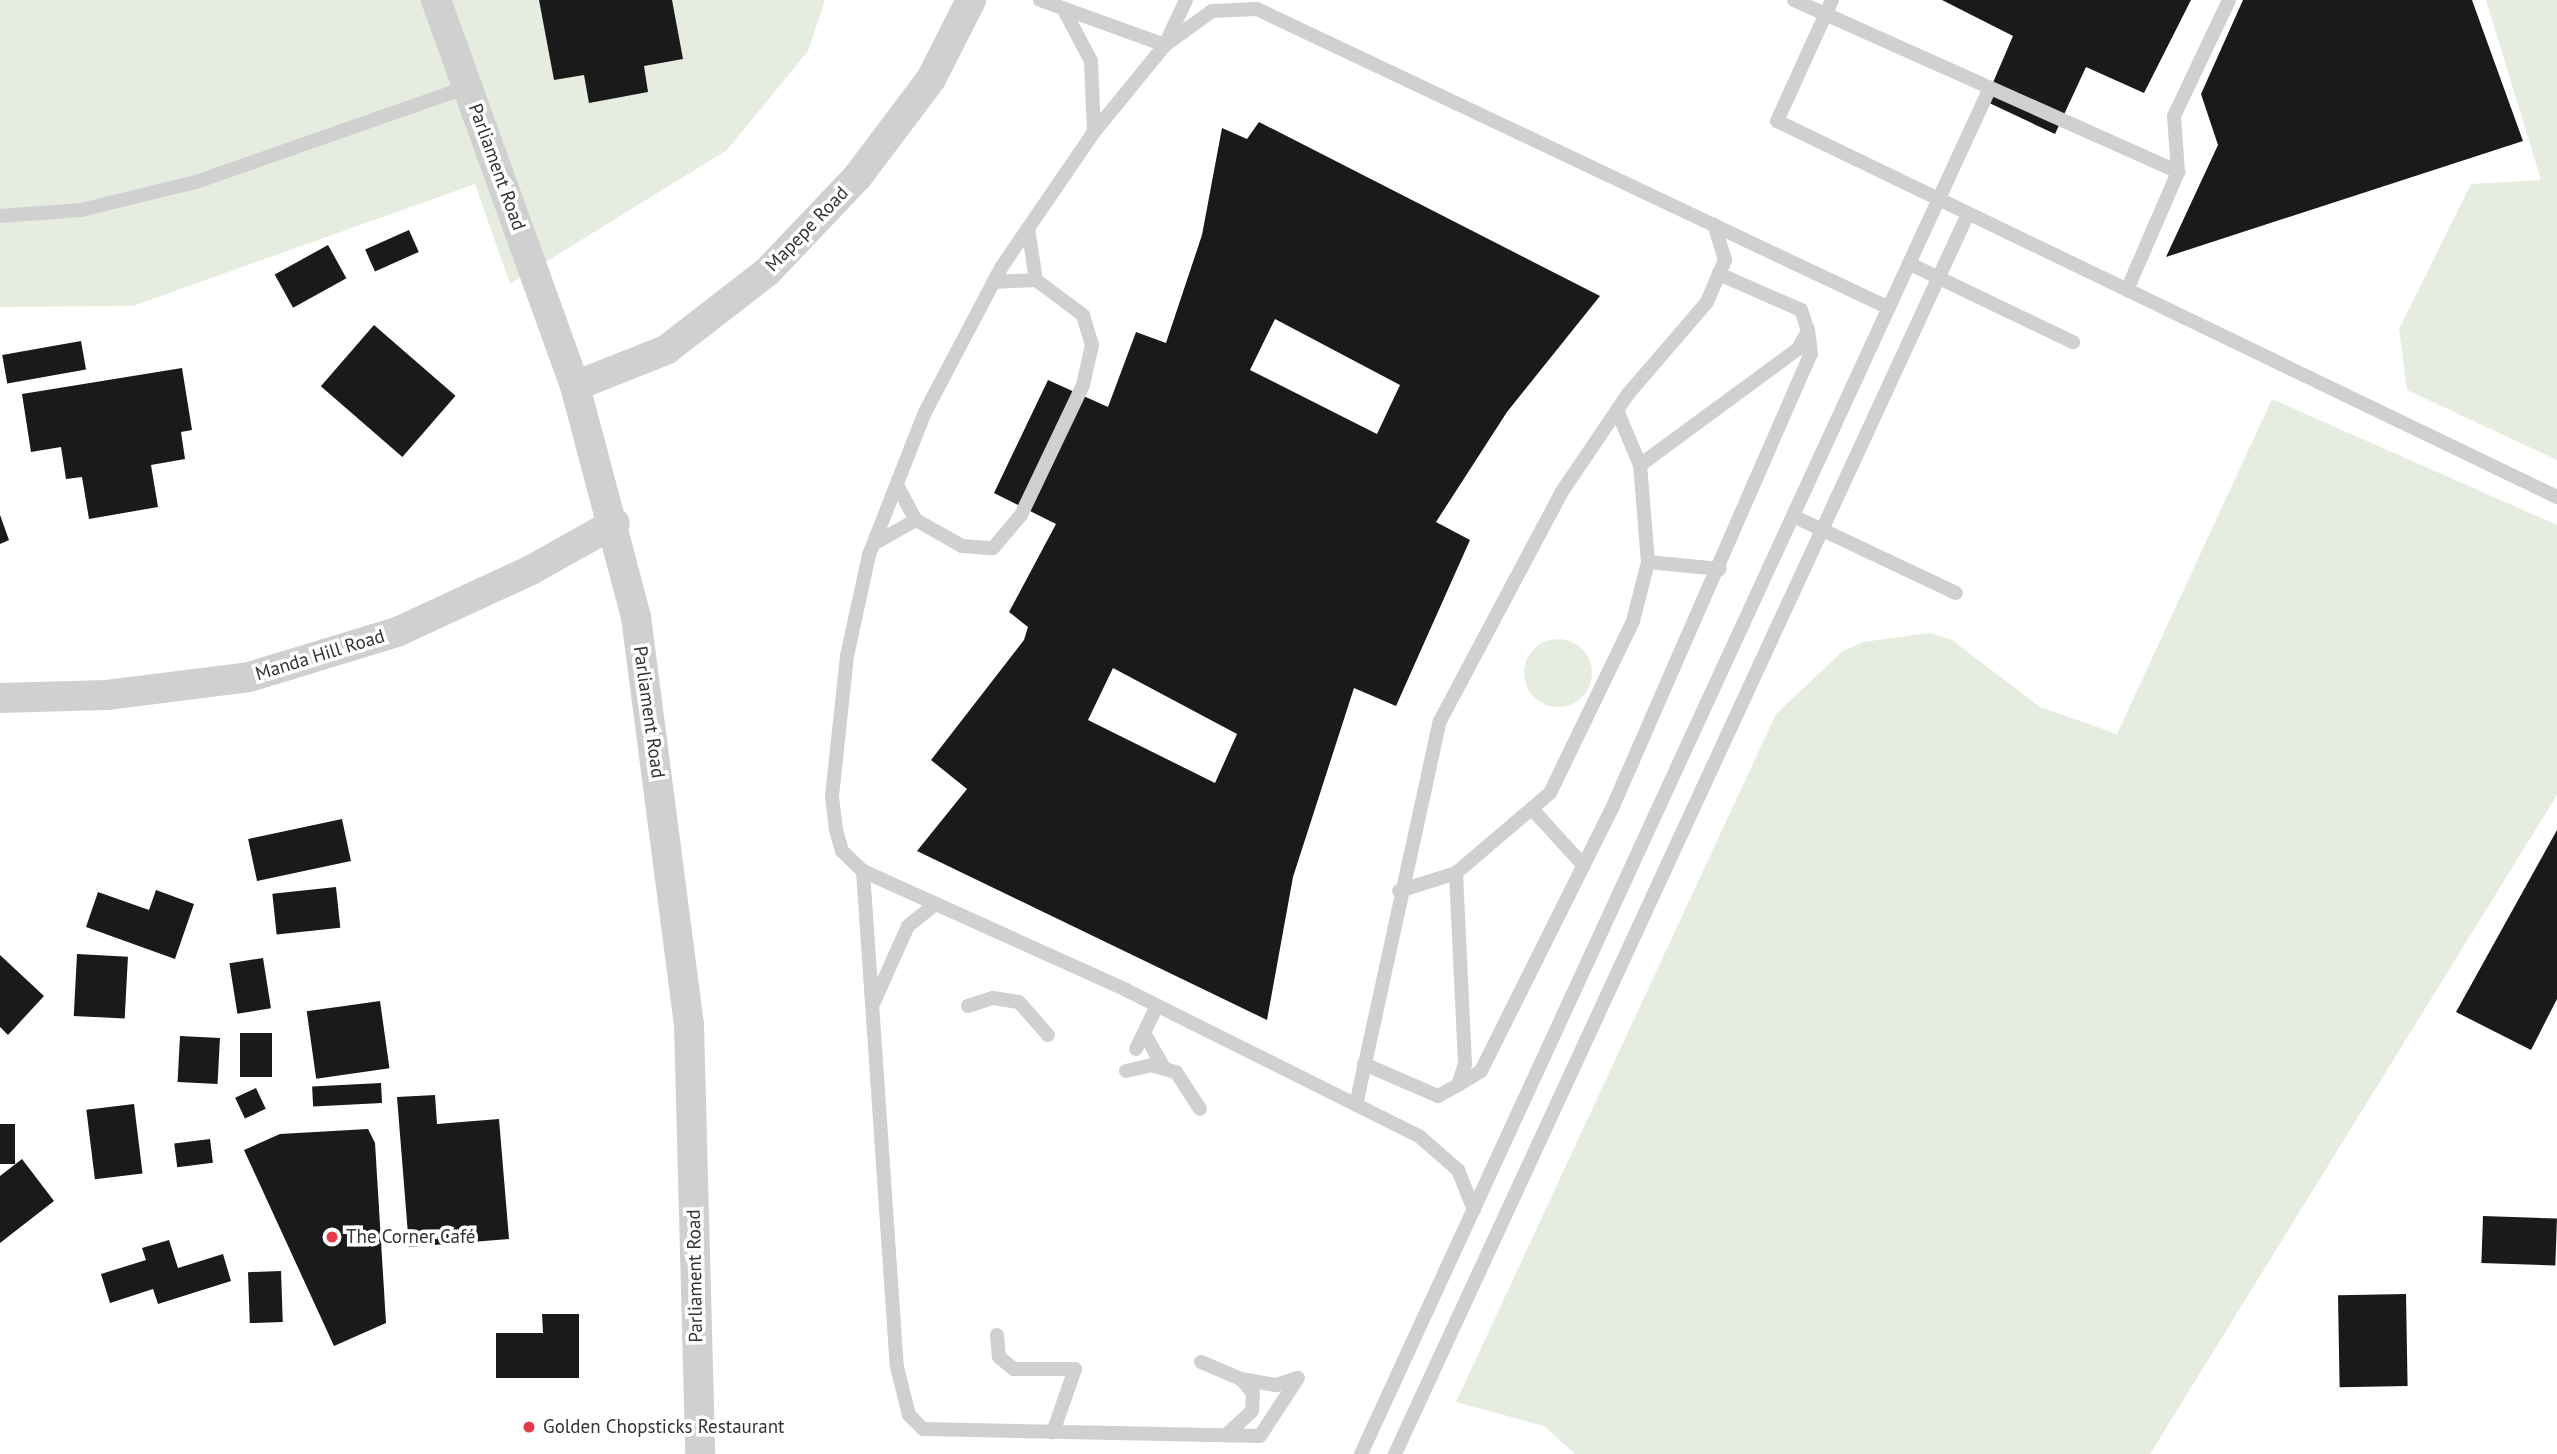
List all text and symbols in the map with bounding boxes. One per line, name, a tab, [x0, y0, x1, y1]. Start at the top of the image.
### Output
street label: Parliament Road	[464, 101, 530, 233]
street label: Mapepe Road	[761, 182, 853, 276]
street label: Manda Hill Road	[253, 625, 387, 685]
street label: Parliament Road	[628, 645, 670, 779]
street label: Parliament Road	[682, 1209, 708, 1343]
place label: The Corner Café	[346, 1226, 476, 1248]
marker: The Corner Café	[324, 1229, 340, 1245]
place label: Golden Chopsticks Restaurant	[543, 1416, 785, 1438]
marker: Golden Chopsticks Restaurant	[521, 1419, 537, 1435]

